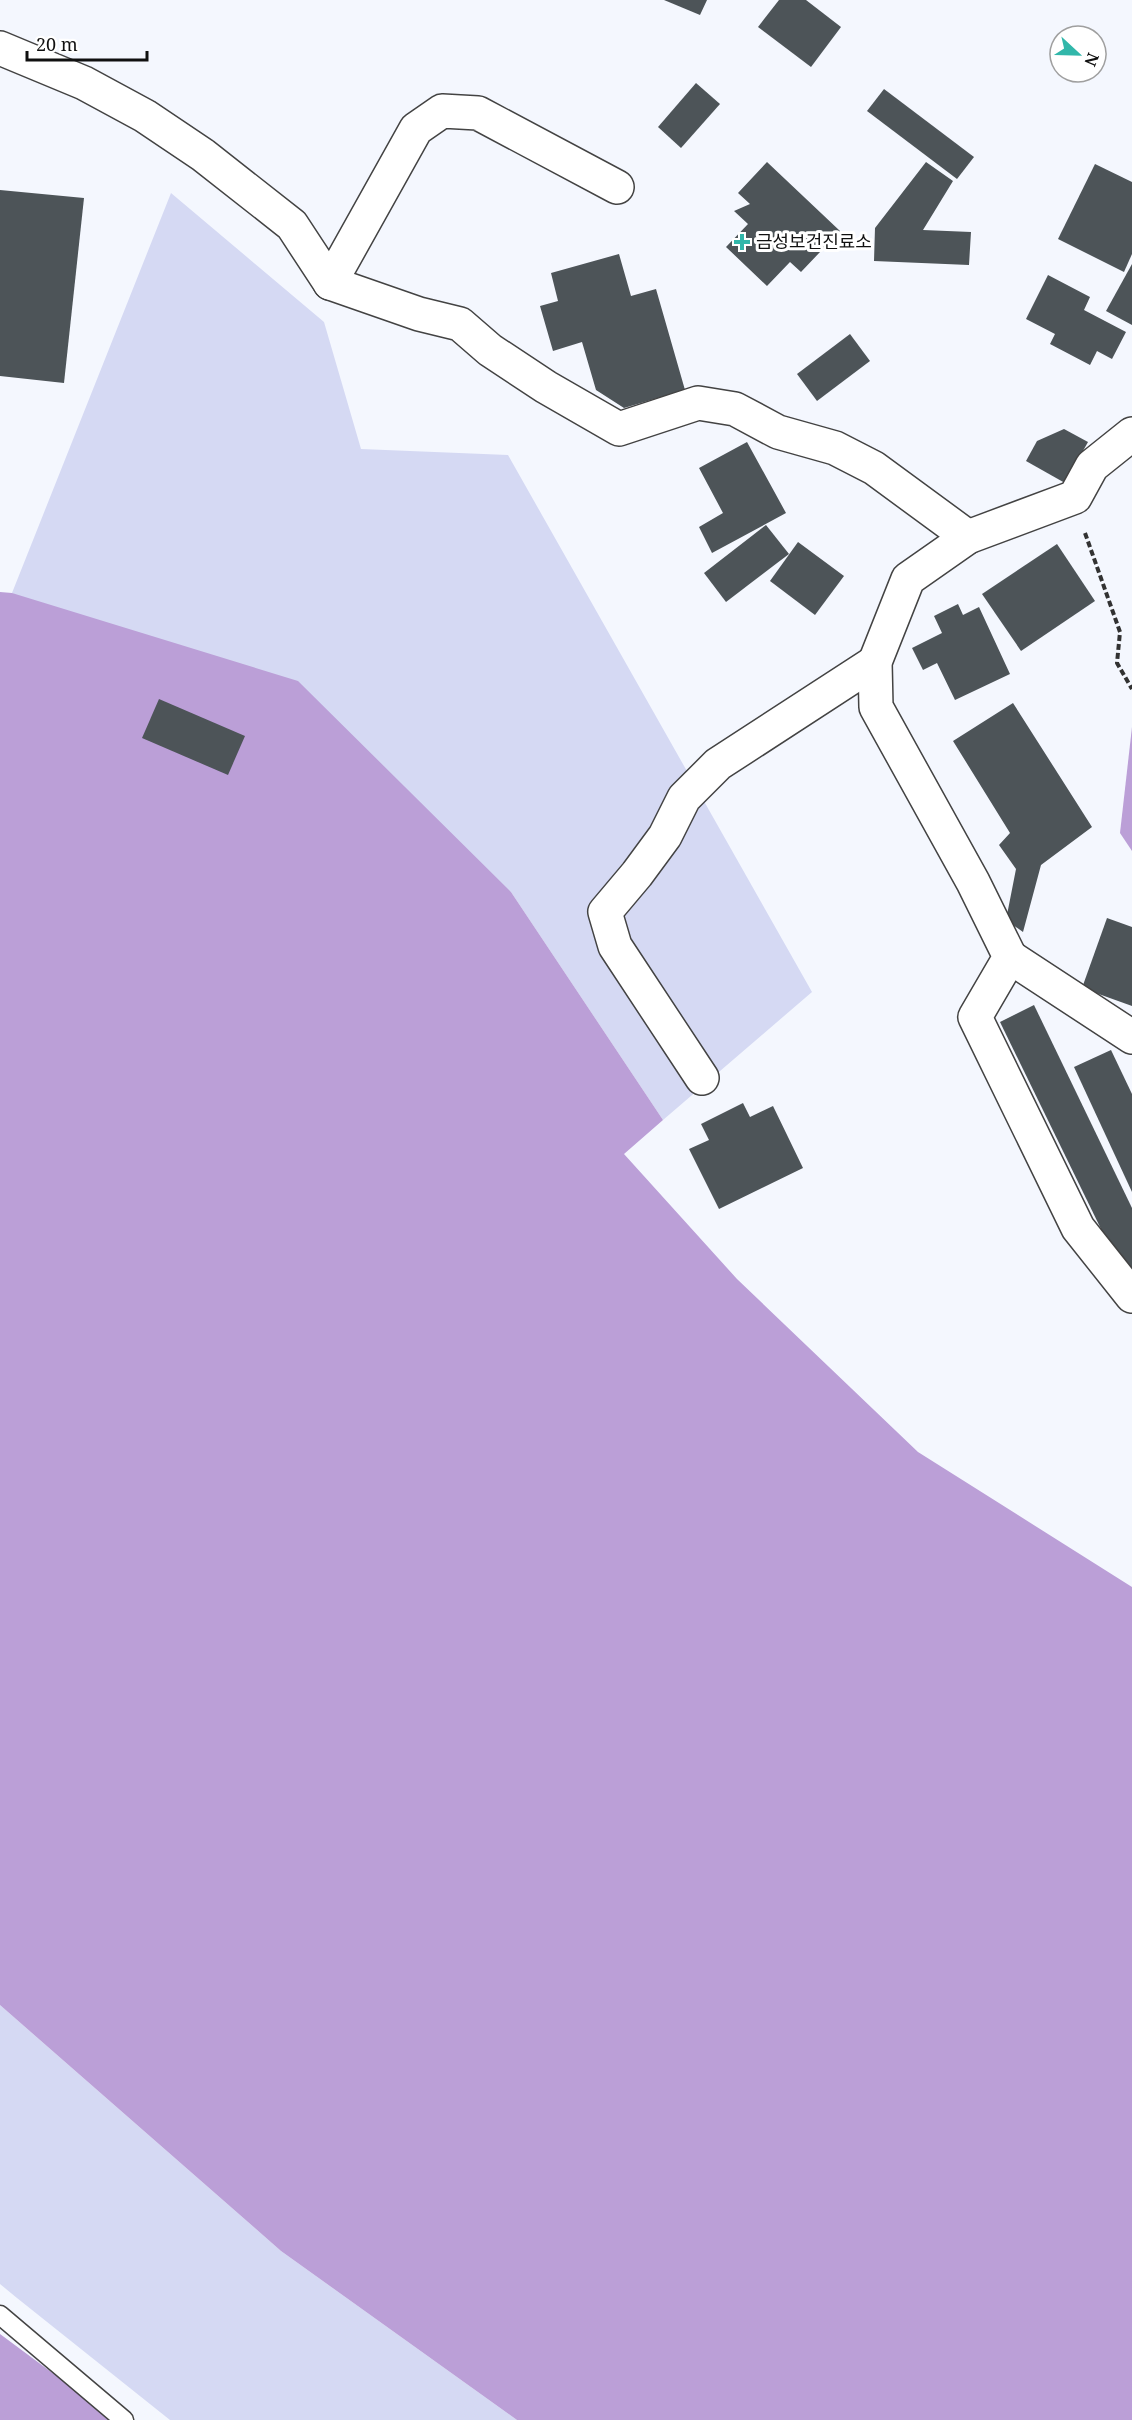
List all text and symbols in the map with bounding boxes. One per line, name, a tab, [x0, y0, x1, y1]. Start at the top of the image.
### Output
scale bar	[27, 24, 147, 62]
north arrow	[1048, 24, 1108, 84]
text: 20 m	[36, 32, 78, 56]
text: N	[1079, 50, 1104, 70]
place label: 금성보건진료소	[756, 229, 872, 253]
marker: 금성보건진료소	[733, 233, 751, 251]

